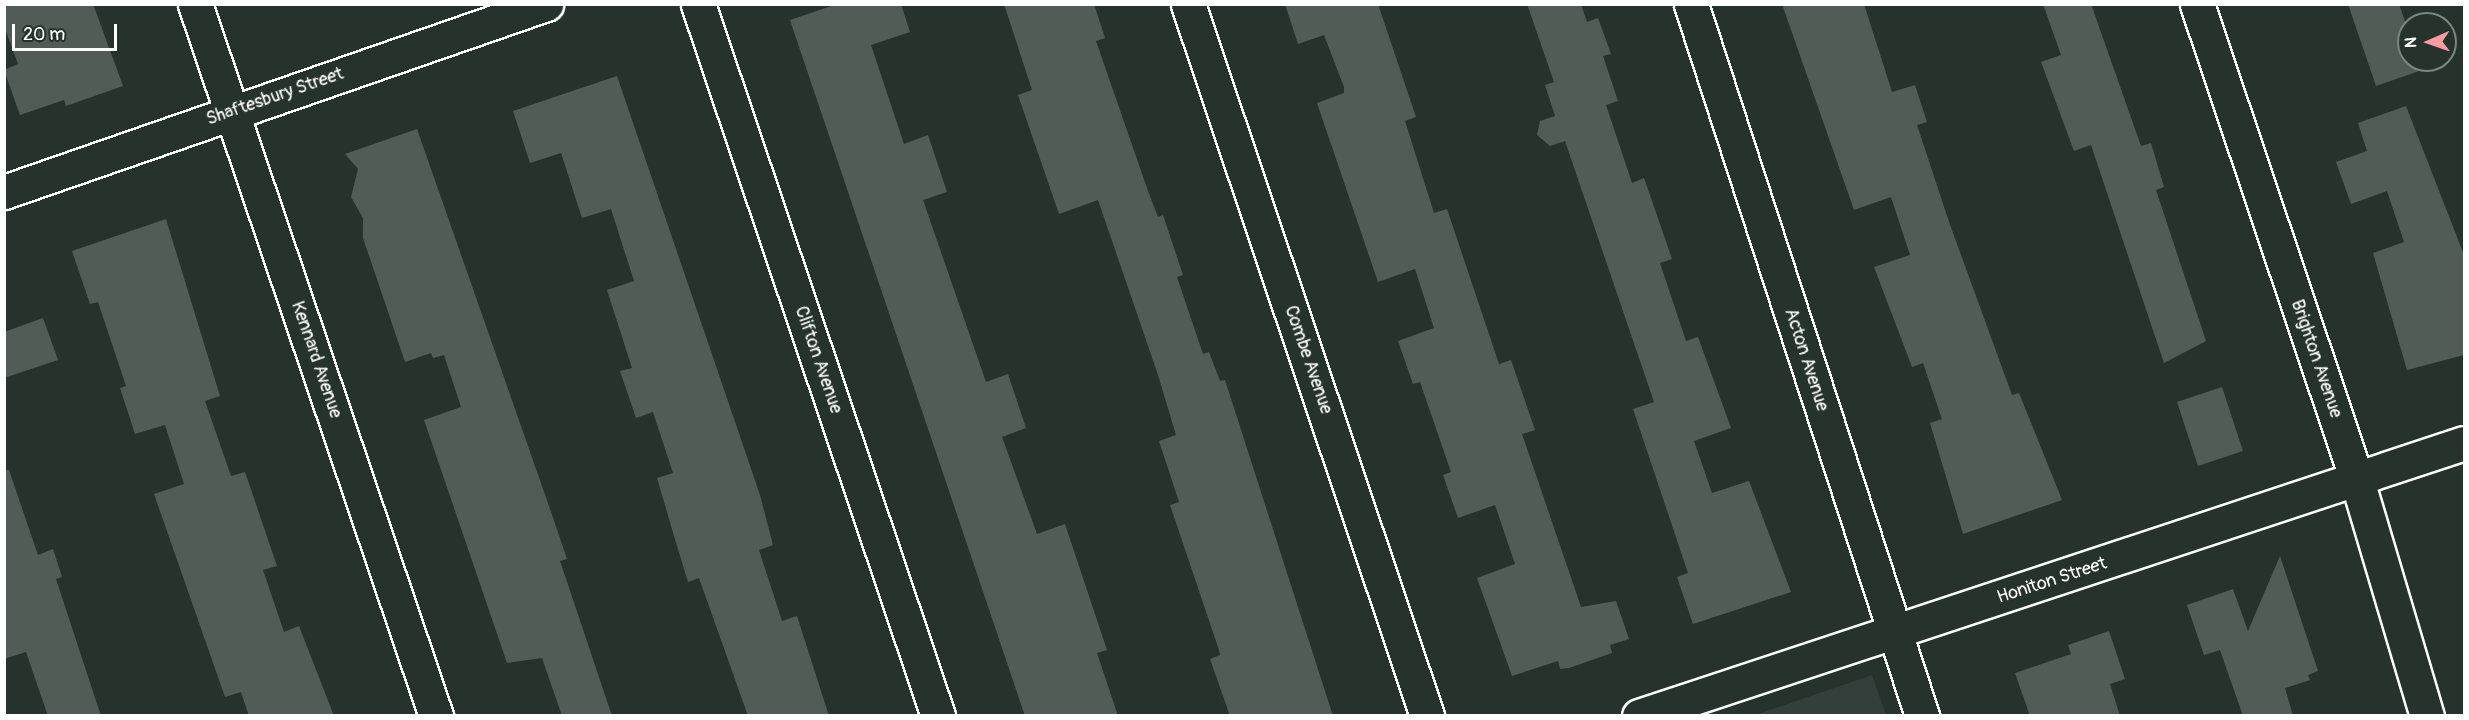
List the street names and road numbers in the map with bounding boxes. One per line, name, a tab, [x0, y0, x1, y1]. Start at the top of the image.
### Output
street label: Shaftesbury Street	[204, 63, 346, 131]
street label: Brighton Avenue	[2286, 297, 2346, 421]
street label: Kennard Avenue	[286, 299, 346, 421]
street label: Combe Avenue	[1279, 303, 1337, 417]
street label: Clifton Avenue	[790, 304, 846, 416]
street label: Acton Avenue	[1779, 306, 1833, 414]
street label: Honiton Street	[1994, 553, 2110, 609]

